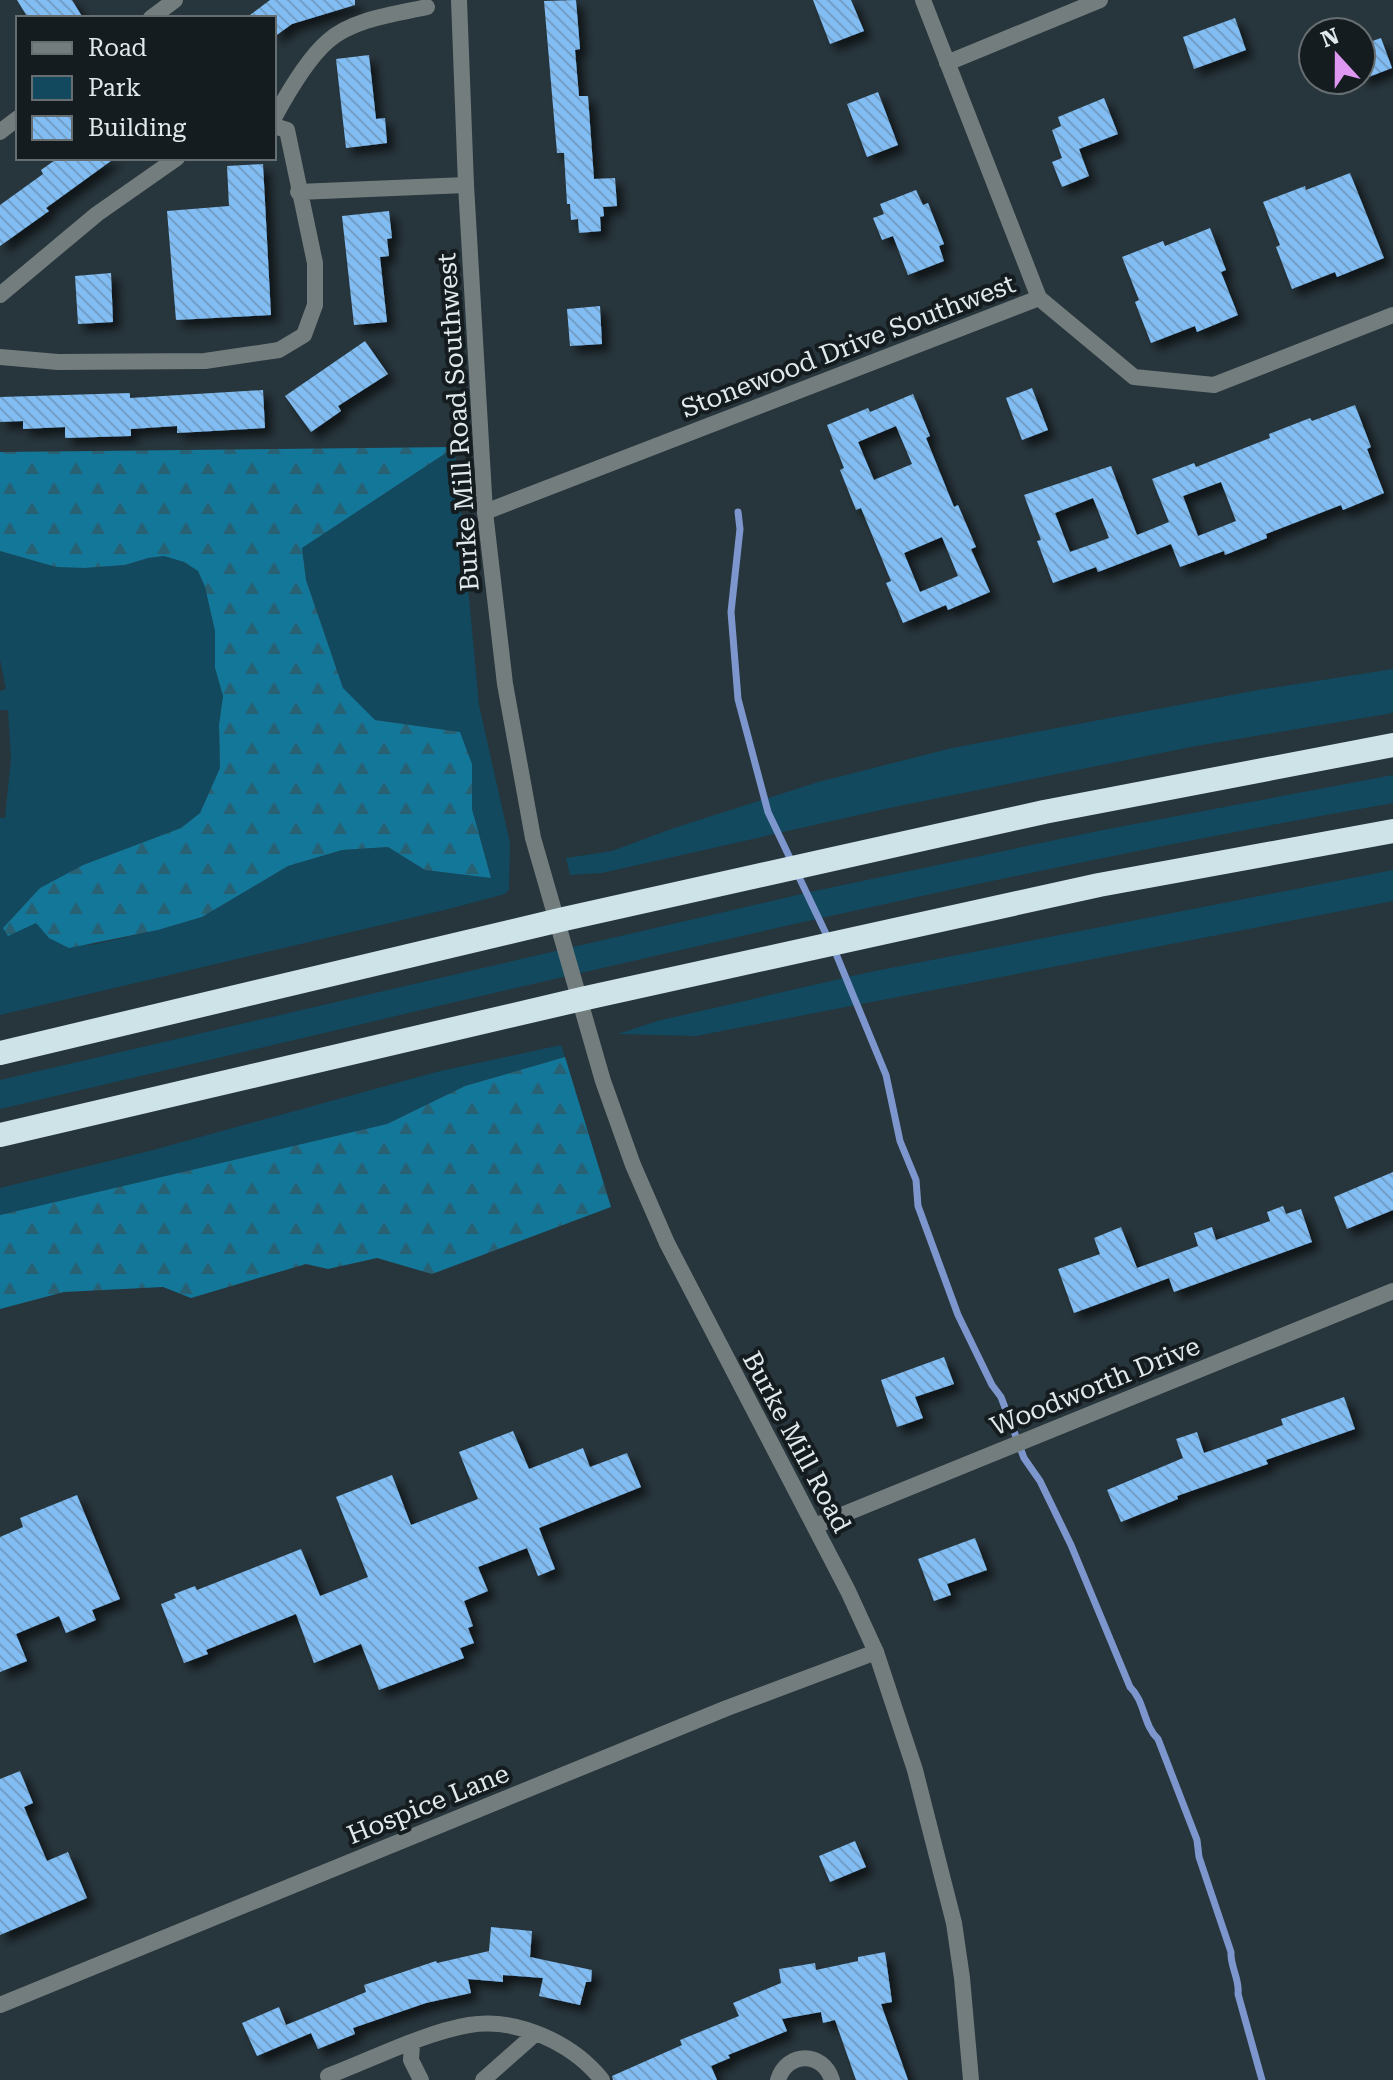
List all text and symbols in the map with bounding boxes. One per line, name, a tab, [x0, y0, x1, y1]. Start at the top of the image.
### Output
legend	[16, 16, 276, 160]
north arrow	[1297, 16, 1377, 96]
text: N	[1318, 23, 1342, 53]
text: Road	[88, 34, 147, 62]
text: Park	[88, 74, 141, 102]
text: Building	[88, 114, 186, 142]
street label: Burke Mill Road Southwest	[431, 252, 485, 592]
street label: Stonewood Drive Southwest	[677, 268, 1019, 424]
street label: Woodworth Drive	[986, 1330, 1204, 1442]
street label: Burke Mill Road	[737, 1347, 857, 1538]
street label: Hospice Lane	[343, 1758, 513, 1850]

